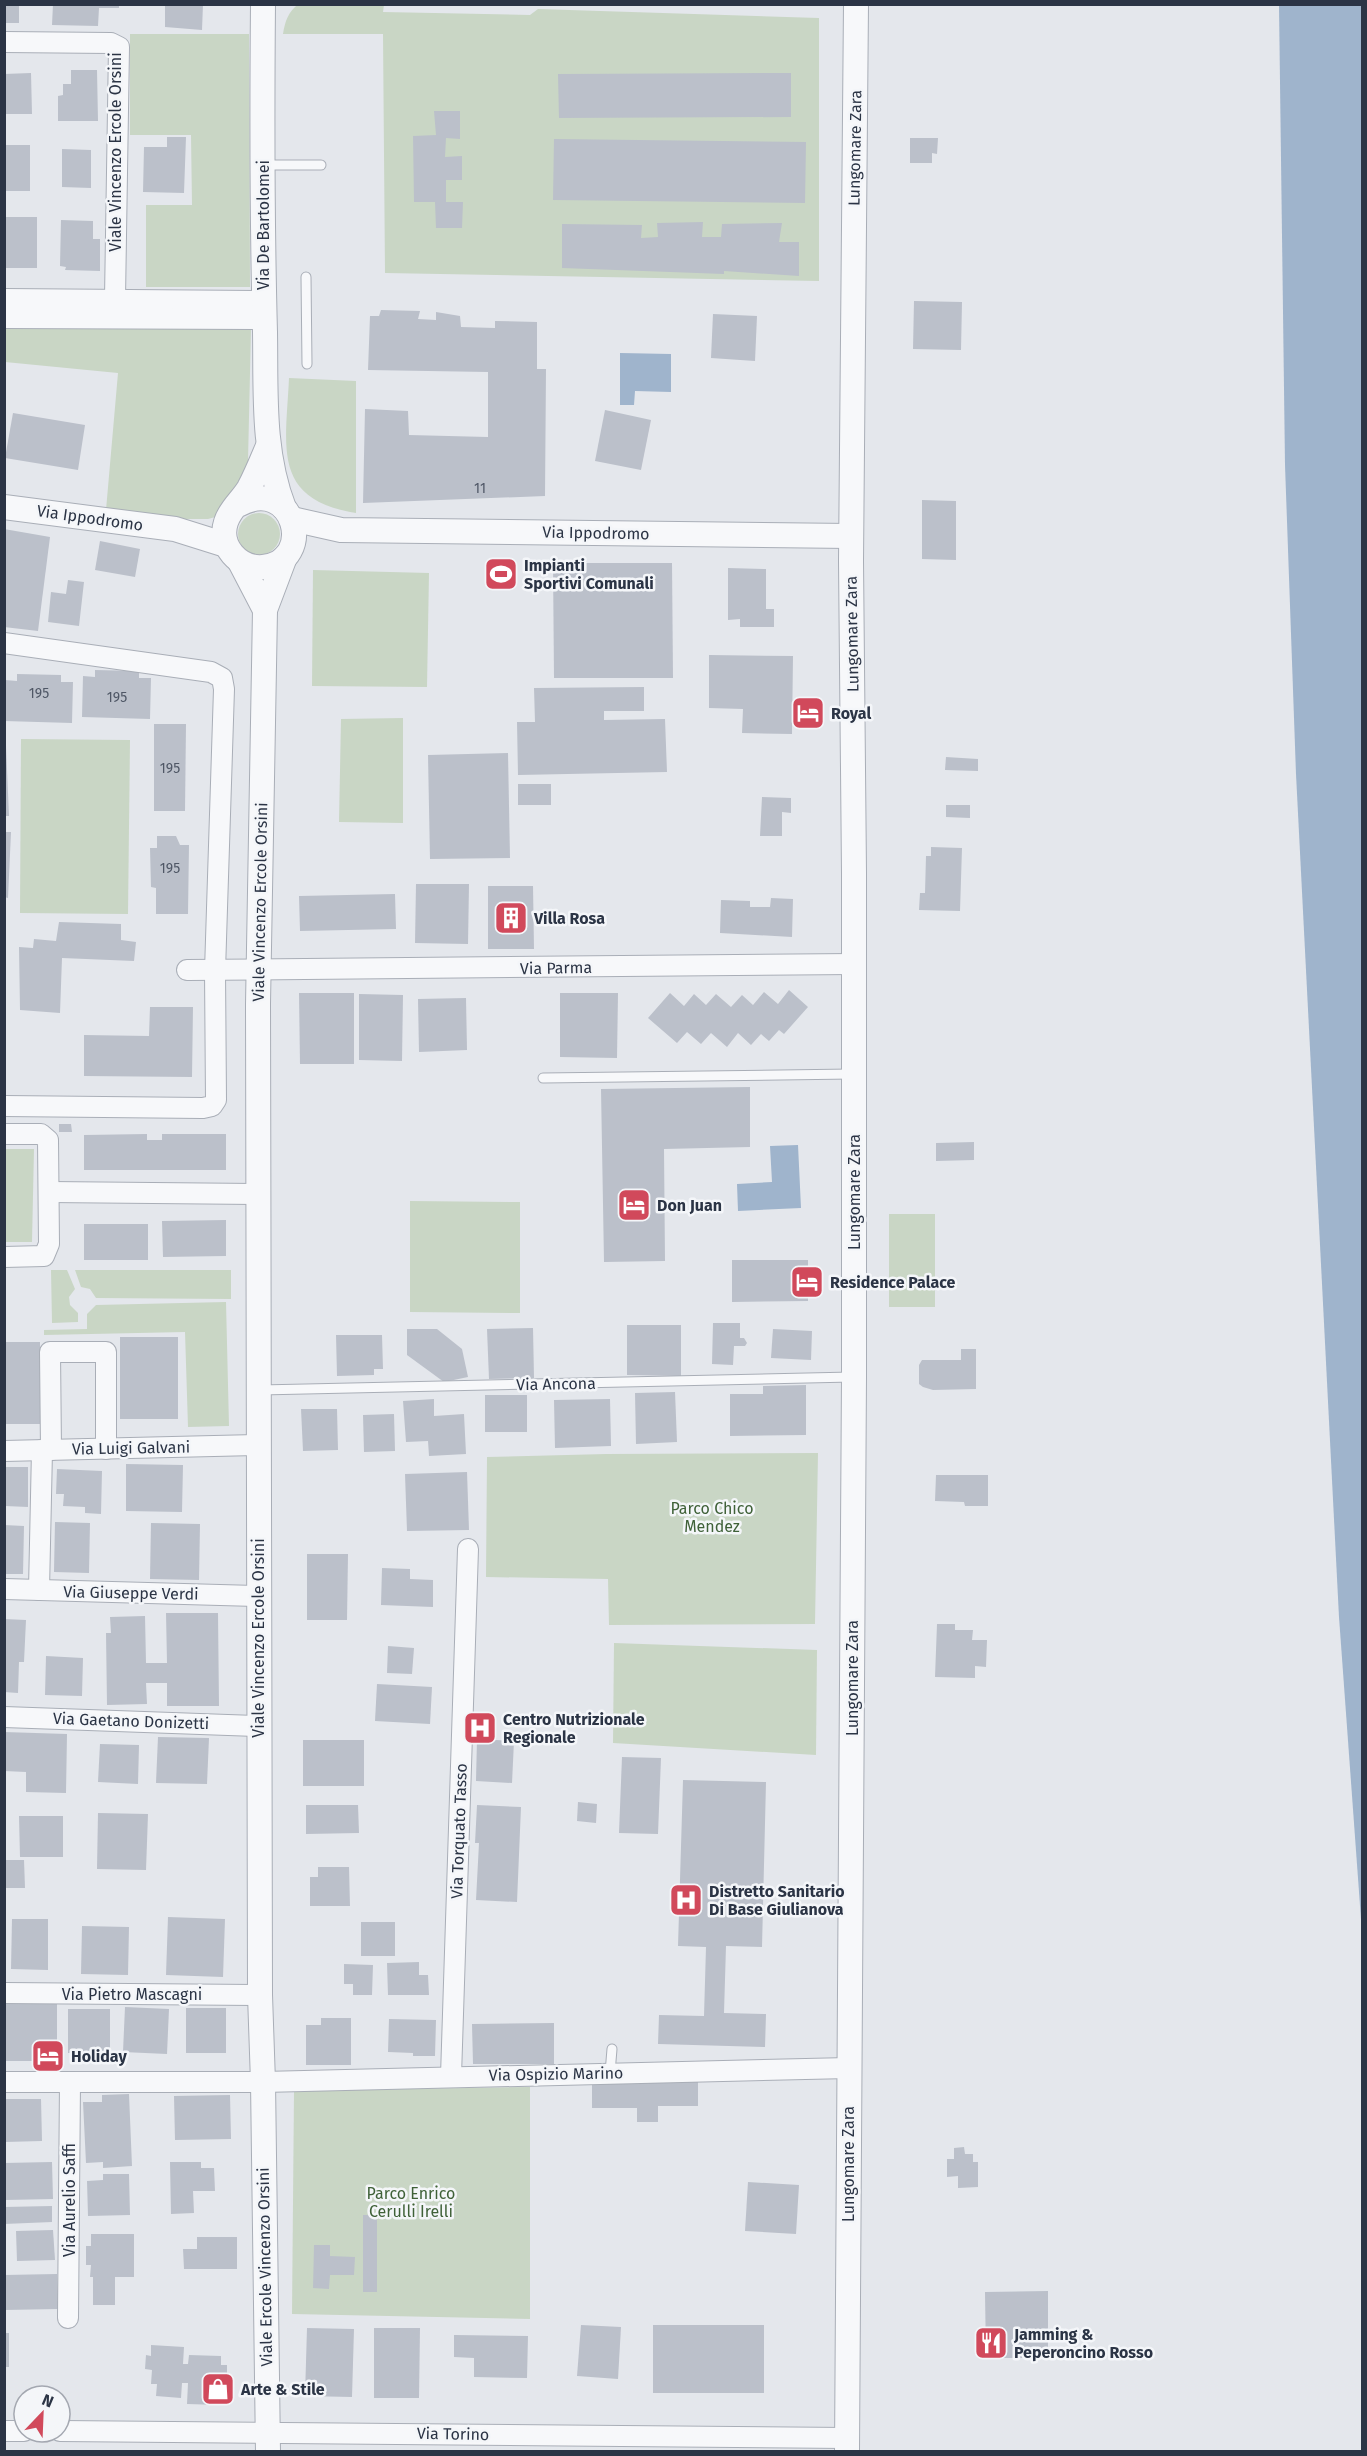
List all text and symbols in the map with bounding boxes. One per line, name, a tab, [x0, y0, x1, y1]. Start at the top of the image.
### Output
street label: Viale Vincenzo Ercole Orsini	[106, 52, 125, 252]
street label: Lungomare Zara	[844, 90, 866, 206]
street label: Via De Bartolomei	[254, 160, 273, 290]
house number: 11	[474, 480, 486, 497]
street label: Via Ippodromo	[36, 501, 144, 535]
street label: Via Ippodromo	[542, 523, 650, 543]
sports icon: Impianti Sportivi Comunali	[483, 556, 519, 592]
place label: Impianti Sportivi Comunali	[524, 556, 654, 593]
street label: Lungomare Zara	[841, 576, 863, 692]
house number: 195	[29, 685, 49, 702]
house number: 195	[107, 689, 127, 706]
hotel icon: Royal	[790, 695, 826, 731]
place label: Royal	[831, 704, 871, 723]
house number: 195	[160, 760, 180, 777]
street label: Viale Vincenzo Ercole Orsini	[249, 802, 271, 1002]
house number: 195	[160, 860, 180, 877]
building icon: Villa Rosa	[493, 900, 529, 936]
place label: Villa Rosa	[533, 909, 605, 928]
street label: Via Parma	[520, 958, 592, 978]
street label: Lungomare Zara	[845, 1134, 864, 1250]
hotel icon: Don Juan	[616, 1187, 652, 1223]
place label: Don Juan	[657, 1196, 722, 1215]
hotel icon: Residence Palace	[789, 1264, 825, 1300]
place label: Residence Palace	[830, 1273, 955, 1292]
street label: Via Ancona	[516, 1374, 596, 1394]
street label: Via Luigi Galvani	[72, 1437, 190, 1459]
park label: Parco Chico Mendez	[670, 1499, 754, 1536]
street label: Viale Vincenzo Ercole Orsini	[249, 1538, 268, 1738]
street label: Via Giuseppe Verdi	[63, 1582, 199, 1604]
street label: Lungomare Zara	[843, 1620, 862, 1736]
street label: Via Gaetano Donizetti	[53, 1709, 209, 1733]
hospital icon: Centro Nutrizionale Regionale	[462, 1710, 498, 1746]
place label: Centro Nutrizionale Regionale	[503, 1710, 645, 1747]
street label: Via Torquato Tasso	[447, 1763, 471, 1899]
hospital icon: Distretto Sanitario Di Base Giulianova	[668, 1882, 704, 1918]
place label: Distretto Sanitario Di Base Giulianova	[709, 1882, 845, 1919]
street label: Via Pietro Mascagni	[62, 1985, 202, 2004]
hotel icon: Holiday	[30, 2038, 66, 2074]
place label: Holiday	[71, 2047, 127, 2066]
street label: Via Ospizio Marino	[489, 2063, 623, 2085]
street label: Lungomare Zara	[839, 2106, 858, 2222]
street label: Via Aurelio Saffi	[60, 2143, 79, 2257]
street label: Viale Ercole Vincenzo Orsini	[254, 2167, 276, 2367]
park label: Parco Enrico Cerulli Irelli	[367, 2184, 455, 2221]
restaurant icon: Jamming & Peperoncino Rosso	[973, 2325, 1009, 2361]
place label: Jamming & Peperoncino Rosso	[1013, 2325, 1153, 2362]
shop icon: Arte & Stile	[200, 2371, 236, 2407]
place label: Arte & Stile	[240, 2380, 325, 2399]
north arrow	[12, 2384, 72, 2444]
text: N	[39, 2390, 56, 2411]
street label: Via Torino	[417, 2424, 489, 2444]

